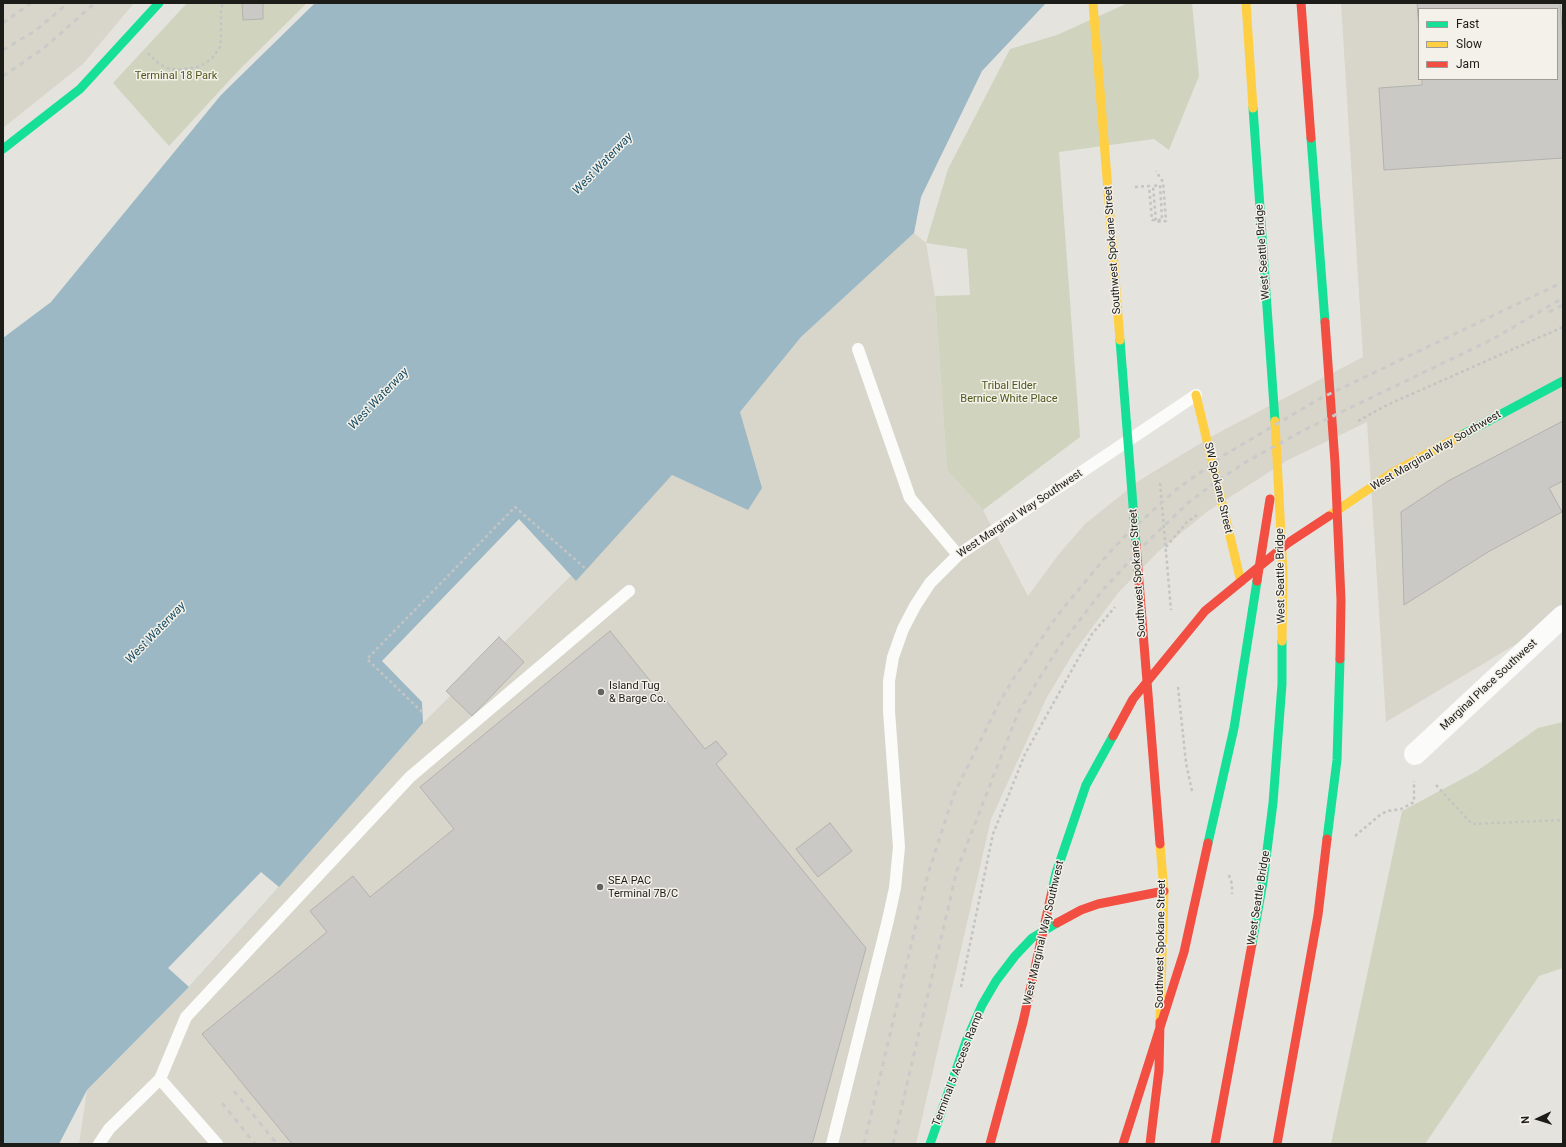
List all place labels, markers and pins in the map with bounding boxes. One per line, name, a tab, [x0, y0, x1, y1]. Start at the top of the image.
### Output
place label: Island Tug & Barge Co.	[609, 679, 666, 705]
marker: Island Tug & Barge Co.	[596, 687, 606, 697]
place label: SEA PAC Terminal 7B/C	[608, 874, 678, 900]
marker: SEA PAC Terminal 7B/C	[595, 882, 605, 892]

